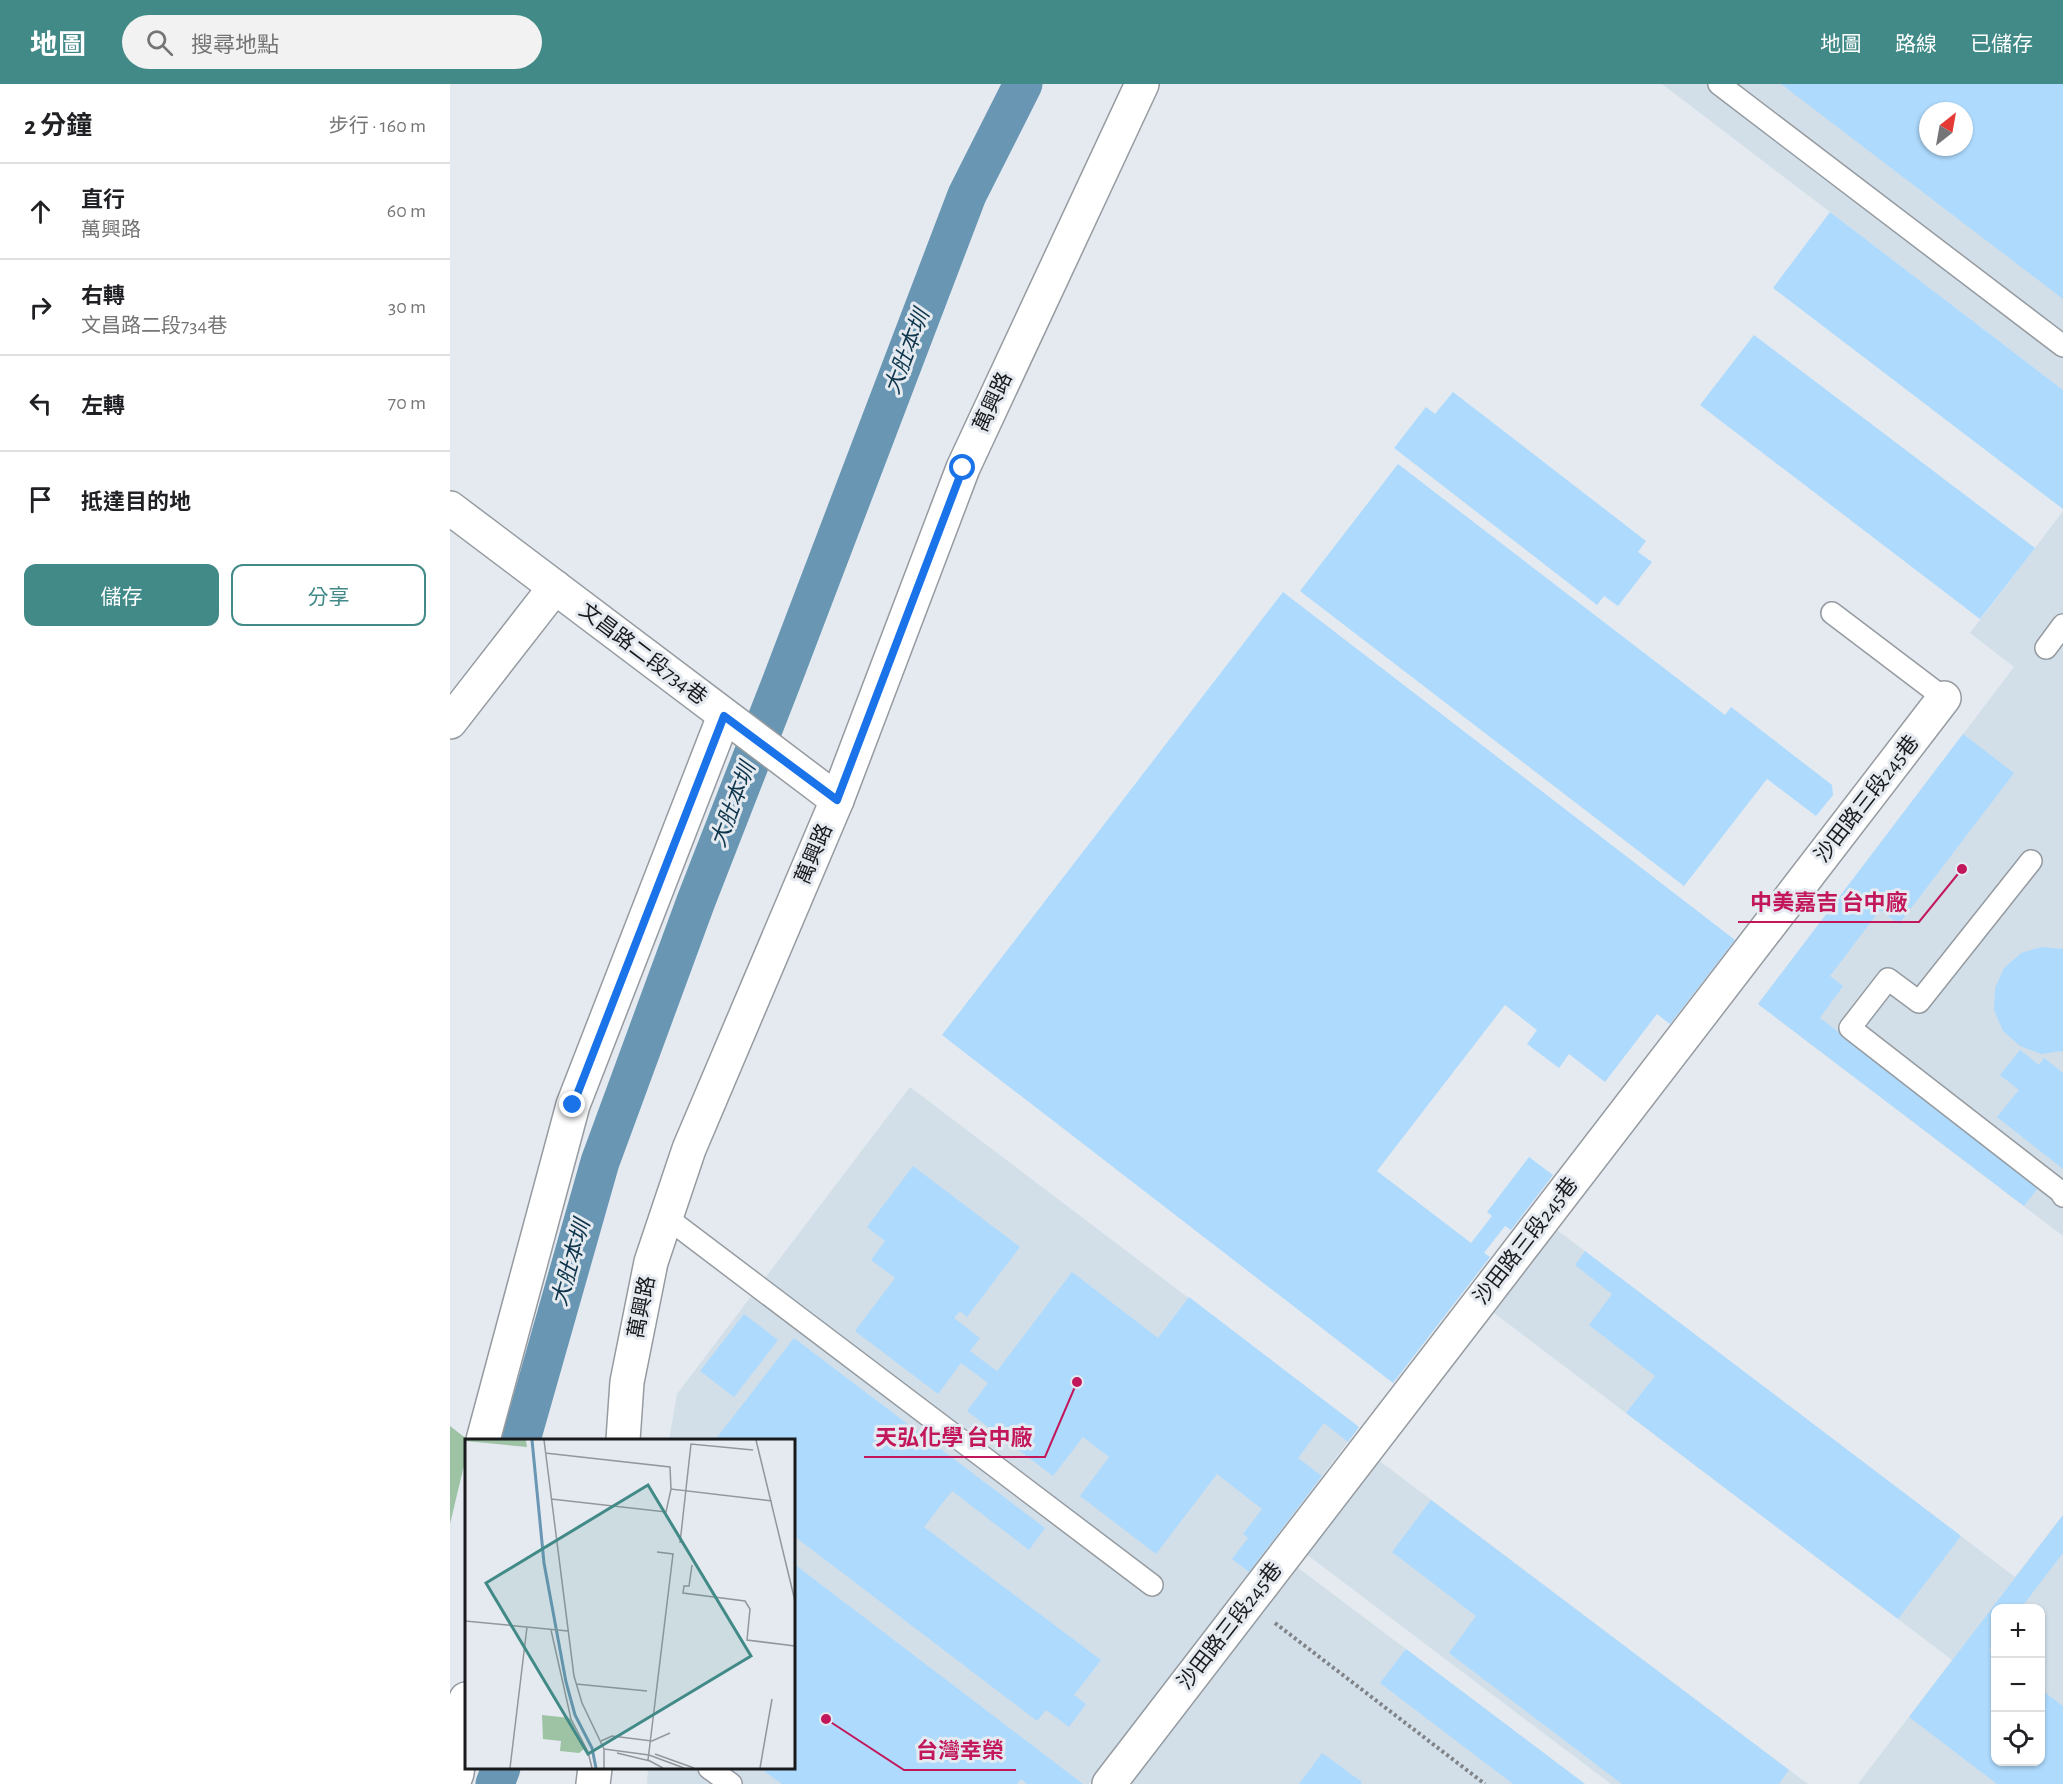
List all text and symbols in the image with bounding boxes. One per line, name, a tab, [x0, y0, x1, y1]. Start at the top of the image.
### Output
search box	[122, 15, 542, 69]
icon: search	[143, 26, 176, 59]
text: 地圖	[30, 32, 86, 60]
text: 搜尋地點	[191, 34, 279, 56]
text: 地圖	[1820, 34, 1862, 55]
text: 路線	[1895, 34, 1937, 55]
text: 已儲存	[1970, 34, 2033, 55]
north arrow	[1919, 102, 1973, 156]
text: 2 分鐘	[24, 113, 92, 139]
text: 步行 · 160 m	[329, 116, 426, 136]
text: 直行	[81, 189, 125, 211]
icon: ahead	[24, 195, 57, 228]
text: 60 m	[387, 201, 426, 221]
text: 萬興路	[81, 220, 141, 240]
text: 右轉	[81, 285, 125, 307]
icon: right	[24, 291, 57, 324]
text: 30 m	[388, 297, 426, 317]
water label: 大肚本圳	[880, 304, 934, 397]
text: 文昌路二段734巷	[81, 316, 227, 336]
street label: 萬興路	[969, 369, 1016, 435]
icon: left	[24, 387, 57, 420]
text: 70 m	[388, 393, 426, 413]
text: 左轉	[81, 395, 125, 417]
route start	[949, 454, 975, 480]
icon: arrive	[24, 483, 57, 516]
text: 抵達目的地	[81, 491, 191, 513]
button: 儲存	[24, 564, 219, 626]
button: 分享	[231, 564, 426, 626]
street label: 文昌路二段734巷	[575, 599, 711, 709]
street label: 沙田路三段245巷	[1810, 731, 1923, 866]
water label: 大肚本圳	[706, 757, 760, 850]
street label: 萬興路	[791, 821, 836, 887]
callout: 中美嘉吉 台中廠	[1738, 882, 1919, 922]
text: 中美嘉吉 台中廠	[1750, 890, 1908, 914]
route end	[559, 1091, 585, 1117]
street label: 沙田路三段245巷	[1469, 1173, 1582, 1308]
water label: 大肚本圳	[547, 1215, 595, 1308]
street label: 萬興路	[625, 1274, 658, 1340]
callout: 天弘化學 台中廠	[864, 1417, 1045, 1457]
text: 天弘化學 台中廠	[875, 1425, 1033, 1449]
inset map	[465, 1439, 795, 1769]
street label: 沙田路三段245巷	[1173, 1558, 1286, 1693]
map controls	[1991, 1604, 2045, 1766]
button: +	[1991, 1604, 2045, 1658]
button: −	[1991, 1658, 2045, 1712]
button: locate	[1991, 1712, 2045, 1766]
callout: 台灣幸榮	[904, 1730, 1016, 1770]
text: 台灣幸榮	[916, 1738, 1004, 1762]

